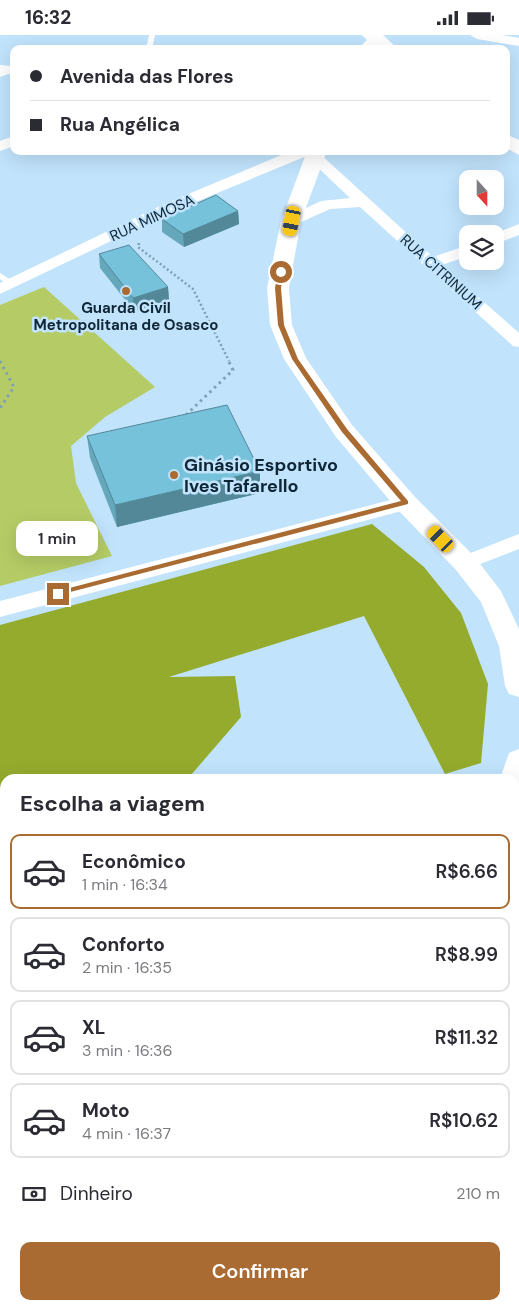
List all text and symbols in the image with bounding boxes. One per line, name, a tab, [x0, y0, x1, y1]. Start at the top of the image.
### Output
text: 16:32	[25, 5, 71, 30]
text: Avenida das Flores	[60, 64, 234, 89]
text: Rua Angélica	[60, 112, 180, 137]
north arrow	[459, 170, 504, 215]
map controls	[459, 170, 504, 270]
street label: RUA MIMOSA	[106, 190, 198, 246]
car	[281, 205, 302, 237]
button: layers	[459, 225, 504, 270]
street label: RUA CITRINIUM	[396, 230, 486, 314]
route start	[270, 261, 292, 283]
marker: Guarda Civil Metropolitana de Osasco	[120, 285, 132, 297]
place label: Guarda Civil Metropolitana de Osasco	[34, 298, 218, 335]
place label: Ginásio Esportivo Ives Tafarello	[184, 453, 338, 498]
marker: Ginásio Esportivo Ives Tafarello	[168, 469, 180, 481]
callout: 1 min	[17, 521, 99, 557]
car	[425, 523, 456, 555]
text: 1 min	[38, 528, 76, 549]
route end	[47, 583, 69, 605]
text: Escolha a viagem	[20, 789, 205, 818]
icon: car	[22, 849, 67, 894]
text: Econômico	[82, 849, 186, 874]
text: R$6.66	[436, 859, 498, 884]
text: 1 min · 16:34	[82, 874, 168, 895]
icon: car	[22, 932, 67, 977]
text: Conforto	[82, 932, 165, 957]
text: R$8.99	[435, 942, 498, 967]
text: 2 min · 16:35	[82, 957, 172, 978]
icon: car	[22, 1015, 67, 1060]
text: XL	[82, 1015, 105, 1040]
text: R$11.32	[435, 1025, 498, 1050]
text: 3 min · 16:36	[82, 1040, 172, 1061]
icon: car	[22, 1098, 67, 1143]
text: Moto	[82, 1098, 130, 1123]
text: R$10.62	[429, 1108, 498, 1133]
text: 4 min · 16:37	[82, 1123, 171, 1144]
icon: cash	[20, 1180, 48, 1208]
text: Dinheiro	[60, 1181, 133, 1206]
text: 210 m	[456, 1183, 500, 1204]
button: Confirmar	[20, 1242, 500, 1300]

